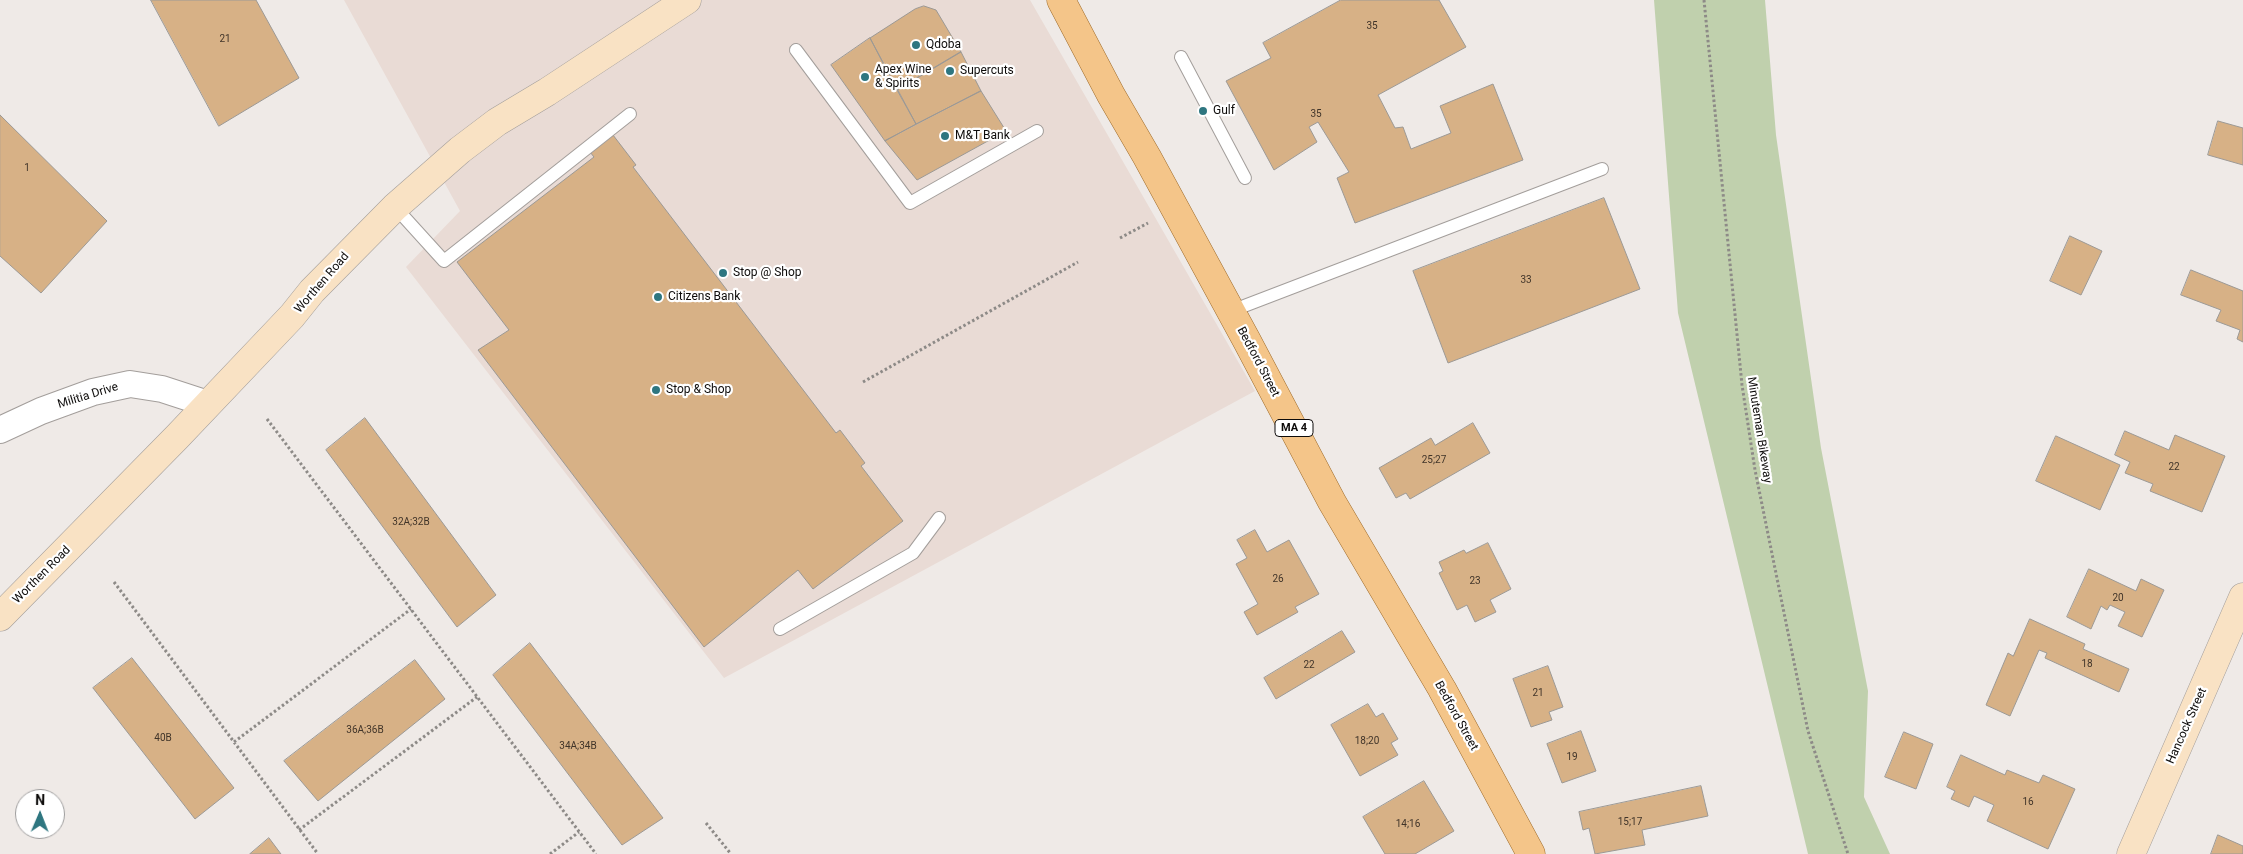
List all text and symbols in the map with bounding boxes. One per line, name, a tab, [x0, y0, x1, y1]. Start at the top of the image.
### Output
house number: 35	[1366, 20, 1378, 32]
house number: 21	[219, 33, 231, 45]
place label: Qdoba	[926, 38, 961, 52]
marker: Qdoba	[910, 39, 922, 51]
place label: Apex Wine & Spirits	[875, 63, 931, 91]
place label: Supercuts	[960, 64, 1014, 78]
marker: Supercuts	[944, 65, 956, 77]
marker: Apex Wine & Spirits	[859, 71, 871, 83]
place label: Gulf	[1213, 104, 1235, 118]
marker: Gulf	[1197, 105, 1209, 117]
house number: 35	[1310, 108, 1322, 120]
place label: M&T Bank	[955, 129, 1010, 143]
marker: M&T Bank	[939, 130, 951, 142]
house number: 1	[24, 162, 30, 174]
street label: Worthen Road	[292, 250, 352, 316]
place label: Stop @ Shop	[733, 266, 802, 280]
marker: Stop @ Shop	[717, 267, 729, 279]
house number: 33	[1520, 274, 1532, 286]
place label: Citizens Bank	[668, 290, 740, 304]
marker: Citizens Bank	[652, 291, 664, 303]
street label: Bedford Street	[1234, 325, 1282, 399]
street label: Minuteman Bikeway	[1743, 376, 1775, 484]
street label: Militia Drive	[56, 380, 120, 412]
place label: Stop & Shop	[666, 383, 731, 397]
marker: Stop & Shop	[650, 384, 662, 396]
road number: MA 4	[1275, 419, 1313, 436]
house number: 25;27	[1422, 454, 1446, 466]
house number: 22	[2168, 461, 2180, 473]
house number: 32A;32B	[392, 516, 430, 528]
street label: Worthen Road	[10, 543, 74, 607]
house number: 26	[1272, 573, 1284, 585]
house number: 23	[1469, 575, 1481, 587]
house number: 20	[2112, 592, 2124, 604]
house number: 18	[2081, 658, 2093, 670]
house number: 22	[1303, 659, 1315, 671]
street label: Bedford Street	[1431, 679, 1481, 753]
street label: Hancock Street	[2164, 686, 2210, 766]
house number: 21	[1532, 687, 1544, 699]
house number: 36A;36B	[346, 724, 384, 736]
house number: 40B	[154, 732, 172, 744]
house number: 18;20	[1355, 735, 1379, 747]
house number: 34A;34B	[559, 740, 597, 752]
house number: 19	[1566, 751, 1578, 763]
north arrow	[15, 789, 65, 839]
text: N	[35, 792, 45, 808]
house number: 16	[2022, 796, 2034, 808]
house number: 15;17	[1618, 816, 1642, 828]
house number: 14;16	[1396, 818, 1420, 830]

